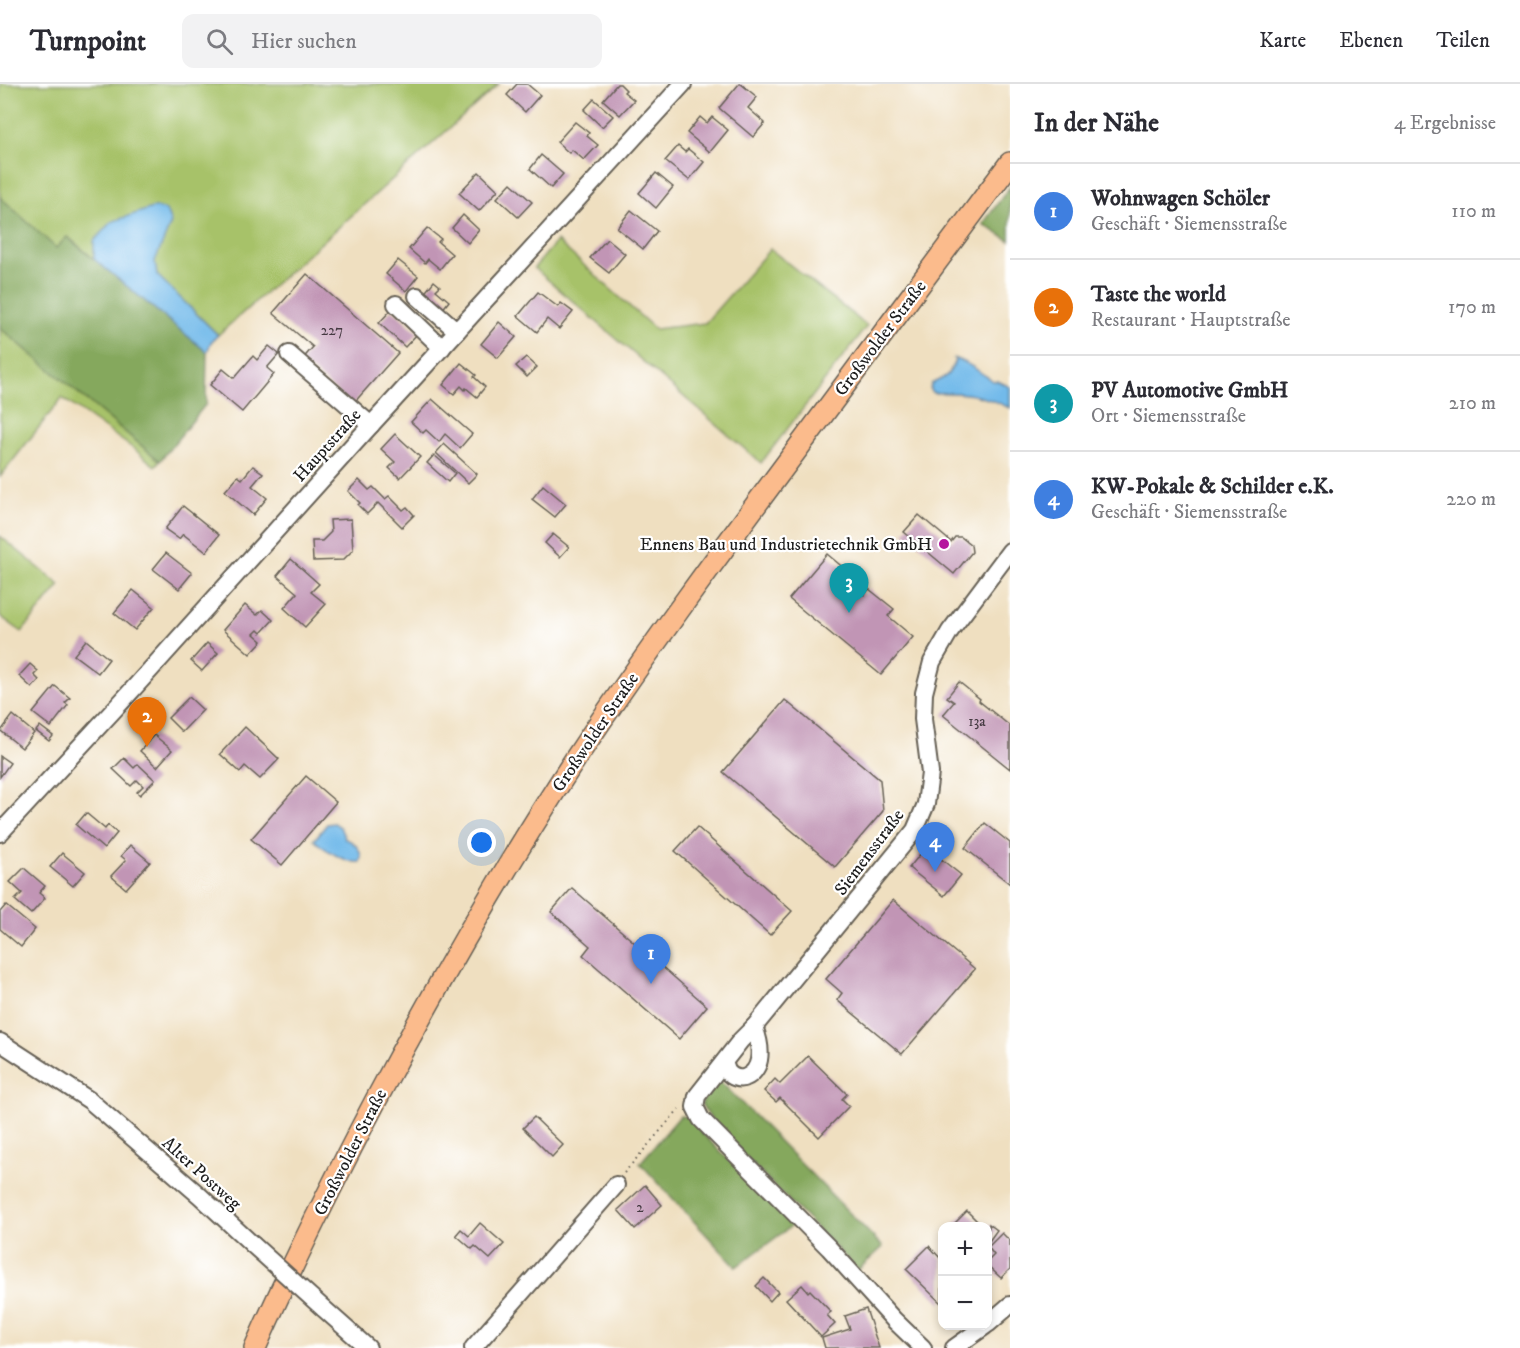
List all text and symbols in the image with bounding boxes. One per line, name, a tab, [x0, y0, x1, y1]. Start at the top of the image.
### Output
search box	[182, 14, 602, 68]
text: Turnpoint	[30, 24, 146, 59]
icon: search	[203, 25, 236, 58]
text: Hier suchen	[251, 28, 357, 55]
text: Karte	[1259, 28, 1306, 54]
text: Ebenen	[1339, 28, 1403, 54]
text: Teilen	[1436, 28, 1490, 54]
text: In der Nähe	[1034, 107, 1159, 140]
text: 4 Ergebnisse	[1394, 111, 1496, 136]
text: Wohnwagen Schöler	[1091, 185, 1270, 212]
text: 1	[1050, 199, 1057, 224]
text: 110 m	[1451, 199, 1496, 224]
text: Geschäft · Siemensstraße	[1091, 212, 1287, 237]
street label: Großwolder Straße	[830, 276, 931, 401]
text: Taste the world	[1091, 281, 1226, 308]
text: 2	[1049, 295, 1058, 320]
text: 170 m	[1448, 295, 1496, 320]
text: Restaurant · Hauptstraße	[1091, 308, 1291, 333]
house number: 227	[321, 321, 343, 340]
text: PV Automotive GmbH	[1091, 377, 1288, 404]
text: 3	[1050, 391, 1057, 416]
text: 210 m	[1449, 391, 1496, 416]
text: Ort · Siemensstraße	[1091, 404, 1246, 429]
street label: Hauptstraße	[289, 405, 366, 487]
text: KW-Pokale & Schilder e.K.	[1091, 473, 1334, 500]
text: 4	[1048, 487, 1059, 512]
text: 220 m	[1446, 487, 1496, 512]
text: Geschäft · Siemensstraße	[1091, 500, 1287, 525]
place label: Ennens Bau und Industrietechnik GmbH	[640, 534, 932, 556]
marker: Ennens Bau und Industrietechnik GmbH	[937, 537, 951, 551]
pin: 3	[830, 564, 868, 613]
street label: Großwolder Straße	[548, 669, 644, 796]
pin: 2	[128, 698, 166, 747]
house number: 13a	[968, 712, 986, 731]
street label: Siemensstraße	[830, 805, 909, 900]
pin: 4	[916, 822, 954, 872]
your location	[467, 828, 496, 857]
pin: 1	[632, 934, 670, 984]
street label: Großwolder Straße	[310, 1086, 392, 1219]
street label: Alter Postweg	[157, 1132, 246, 1215]
house number: 2	[636, 1198, 644, 1217]
map controls	[938, 1222, 992, 1330]
button: +	[938, 1222, 992, 1276]
button: −	[938, 1276, 992, 1330]

